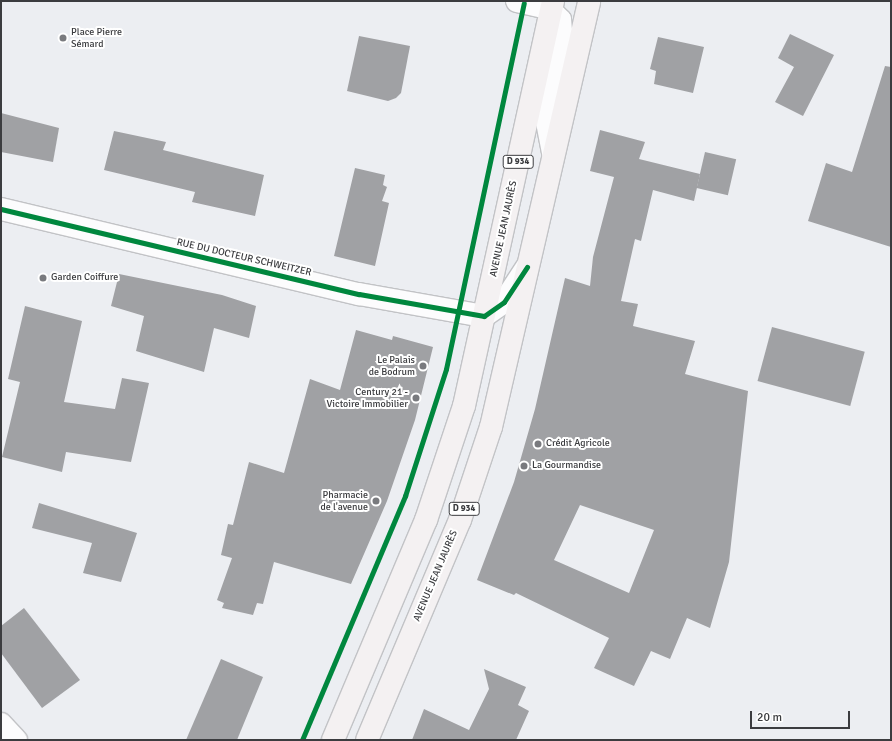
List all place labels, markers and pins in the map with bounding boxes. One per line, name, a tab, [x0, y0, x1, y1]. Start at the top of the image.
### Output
place label: Place Pierre Sémard	[71, 26, 122, 50]
marker: Place Pierre Sémard	[58, 33, 68, 43]
place label: Garden Coiffure	[51, 272, 118, 284]
marker: Garden Coiffure	[38, 273, 48, 283]
place label: Le Palais de Bodrum	[369, 354, 415, 378]
marker: Le Palais de Bodrum	[418, 361, 428, 371]
place label: Century 21 - Victoire Immobilier	[326, 386, 408, 410]
marker: Century 21 - Victoire Immobilier	[411, 393, 421, 403]
place label: Crédit Agricole	[546, 438, 610, 450]
marker: Crédit Agricole	[533, 439, 543, 449]
place label: La Gourmandise	[532, 460, 601, 472]
marker: La Gourmandise	[519, 461, 529, 471]
place label: Pharmacie de l'avenue	[321, 489, 368, 512]
marker: Pharmacie de l'avenue	[371, 496, 381, 506]

